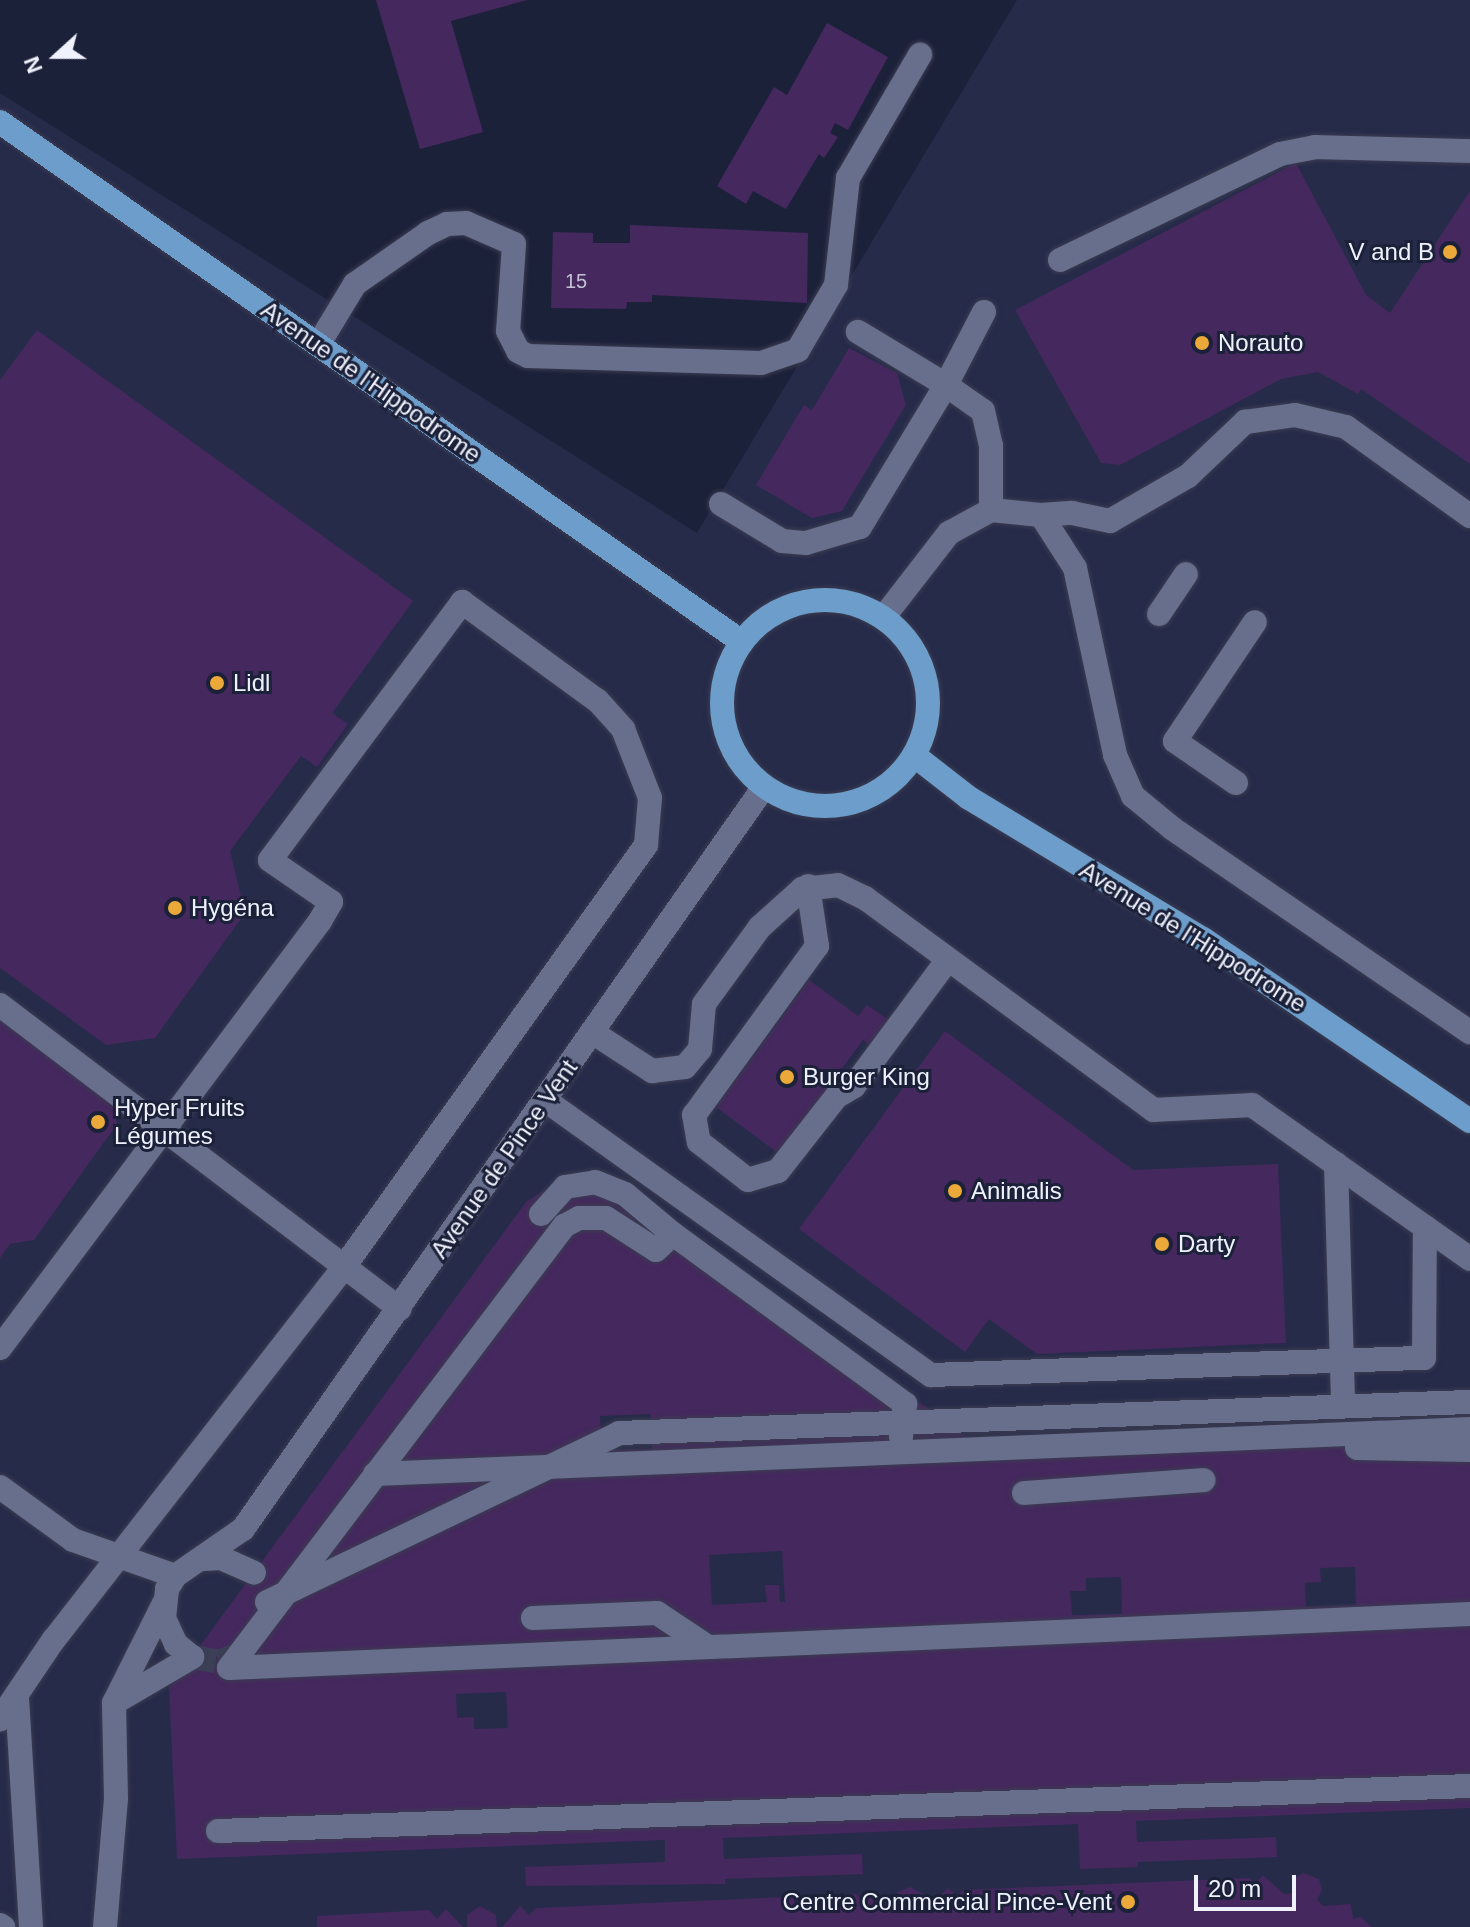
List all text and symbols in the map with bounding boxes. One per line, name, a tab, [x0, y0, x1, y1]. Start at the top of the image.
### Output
north arrow	[16, 16, 96, 96]
text: N	[19, 53, 48, 77]
place label: V and B	[1349, 238, 1434, 266]
marker: V and B	[1441, 243, 1459, 261]
house number: 15	[565, 269, 587, 293]
street label: Avenue de l'Hippodrome	[256, 295, 486, 469]
place label: Norauto	[1218, 329, 1303, 357]
marker: Norauto	[1193, 334, 1211, 352]
place label: Lidl	[233, 669, 270, 697]
marker: Lidl	[208, 674, 226, 692]
street label: Avenue de l'Hippodrome	[1074, 855, 1312, 1019]
place label: Hygéna	[191, 894, 274, 922]
marker: Hygéna	[166, 899, 184, 917]
street label: Avenue de Pince Vent	[425, 1054, 583, 1264]
place label: Burger King	[803, 1063, 930, 1091]
marker: Burger King	[778, 1068, 796, 1086]
place label: Hyper Fruits Légumes	[114, 1094, 245, 1150]
marker: Hyper Fruits Légumes	[89, 1113, 107, 1131]
place label: Animalis	[971, 1177, 1062, 1205]
marker: Animalis	[946, 1182, 964, 1200]
place label: Darty	[1178, 1230, 1235, 1258]
marker: Darty	[1153, 1235, 1171, 1253]
scale bar	[1198, 1859, 1300, 1909]
text: 20 m	[1208, 1875, 1261, 1902]
place label: Centre Commercial Pince-Vent	[783, 1888, 1112, 1916]
marker: Centre Commercial Pince-Vent	[1119, 1893, 1137, 1911]

